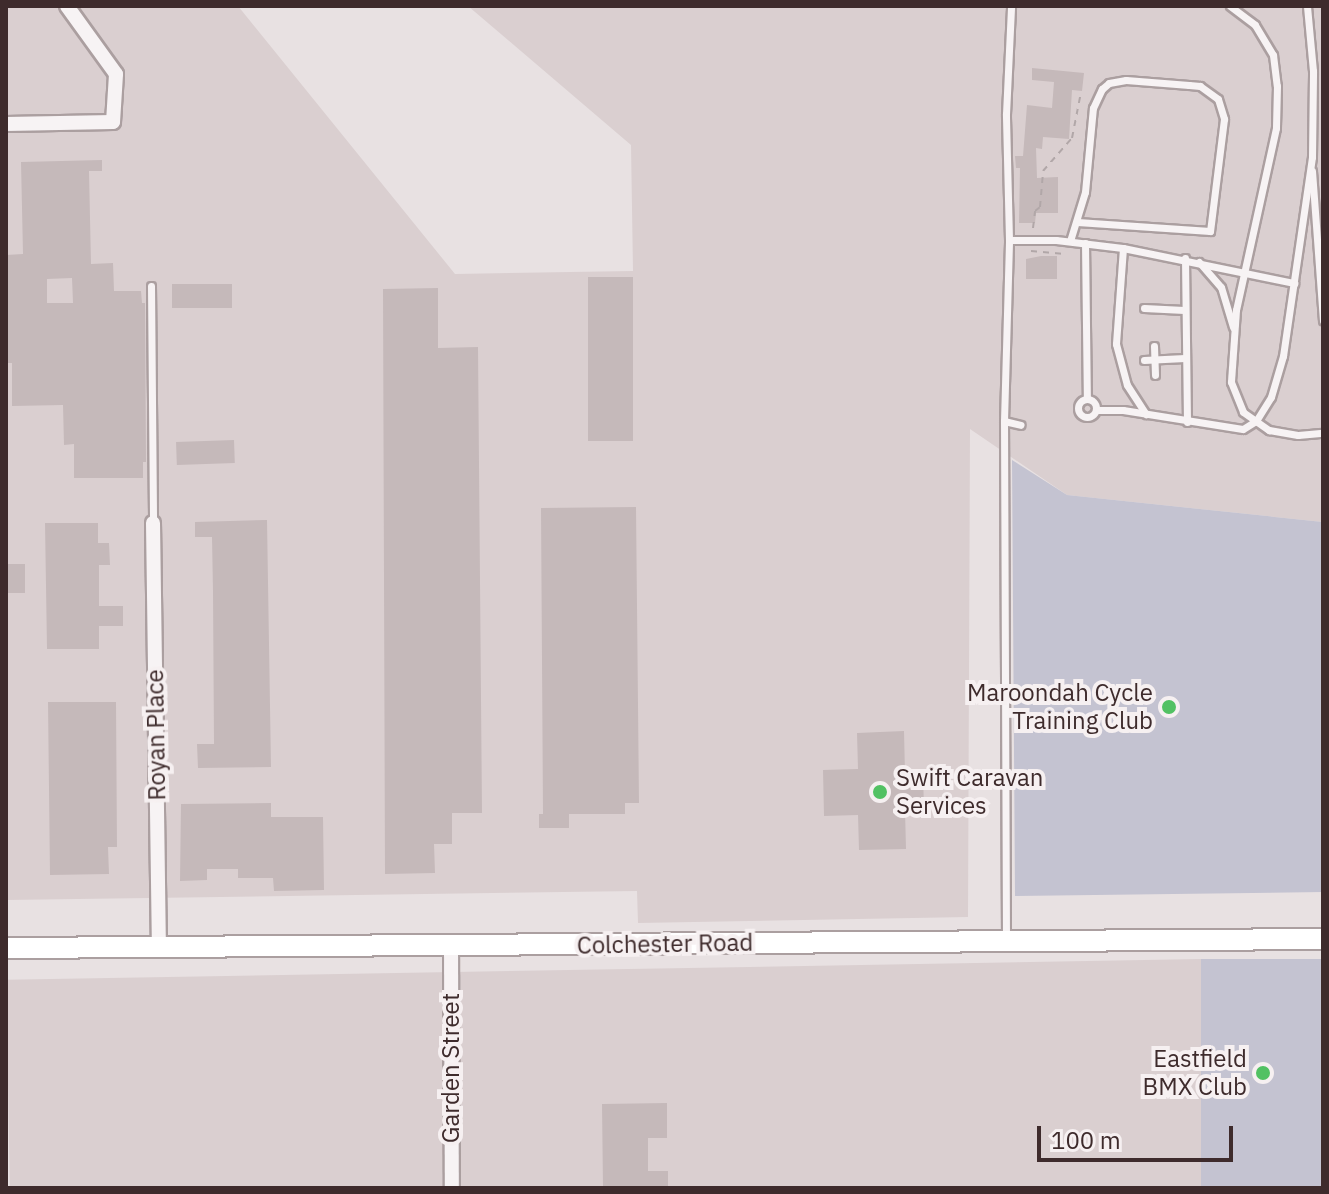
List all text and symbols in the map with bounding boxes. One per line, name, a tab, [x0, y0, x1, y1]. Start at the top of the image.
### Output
street label: Royan Place	[140, 669, 172, 801]
place label: Maroondah Cycle Training Club	[967, 679, 1153, 735]
marker: Maroondah Cycle Training Club	[1160, 698, 1178, 716]
place label: Swift Caravan Services	[896, 764, 1043, 820]
marker: Swift Caravan Services	[871, 783, 889, 801]
street label: Colchester Road	[577, 928, 753, 960]
street label: Garden Street	[437, 993, 465, 1143]
place label: Eastfield BMX Club	[1142, 1045, 1247, 1101]
marker: Eastfield BMX Club	[1254, 1064, 1272, 1082]
scale bar	[1041, 1110, 1237, 1160]
text: 100 m	[1051, 1124, 1121, 1156]

